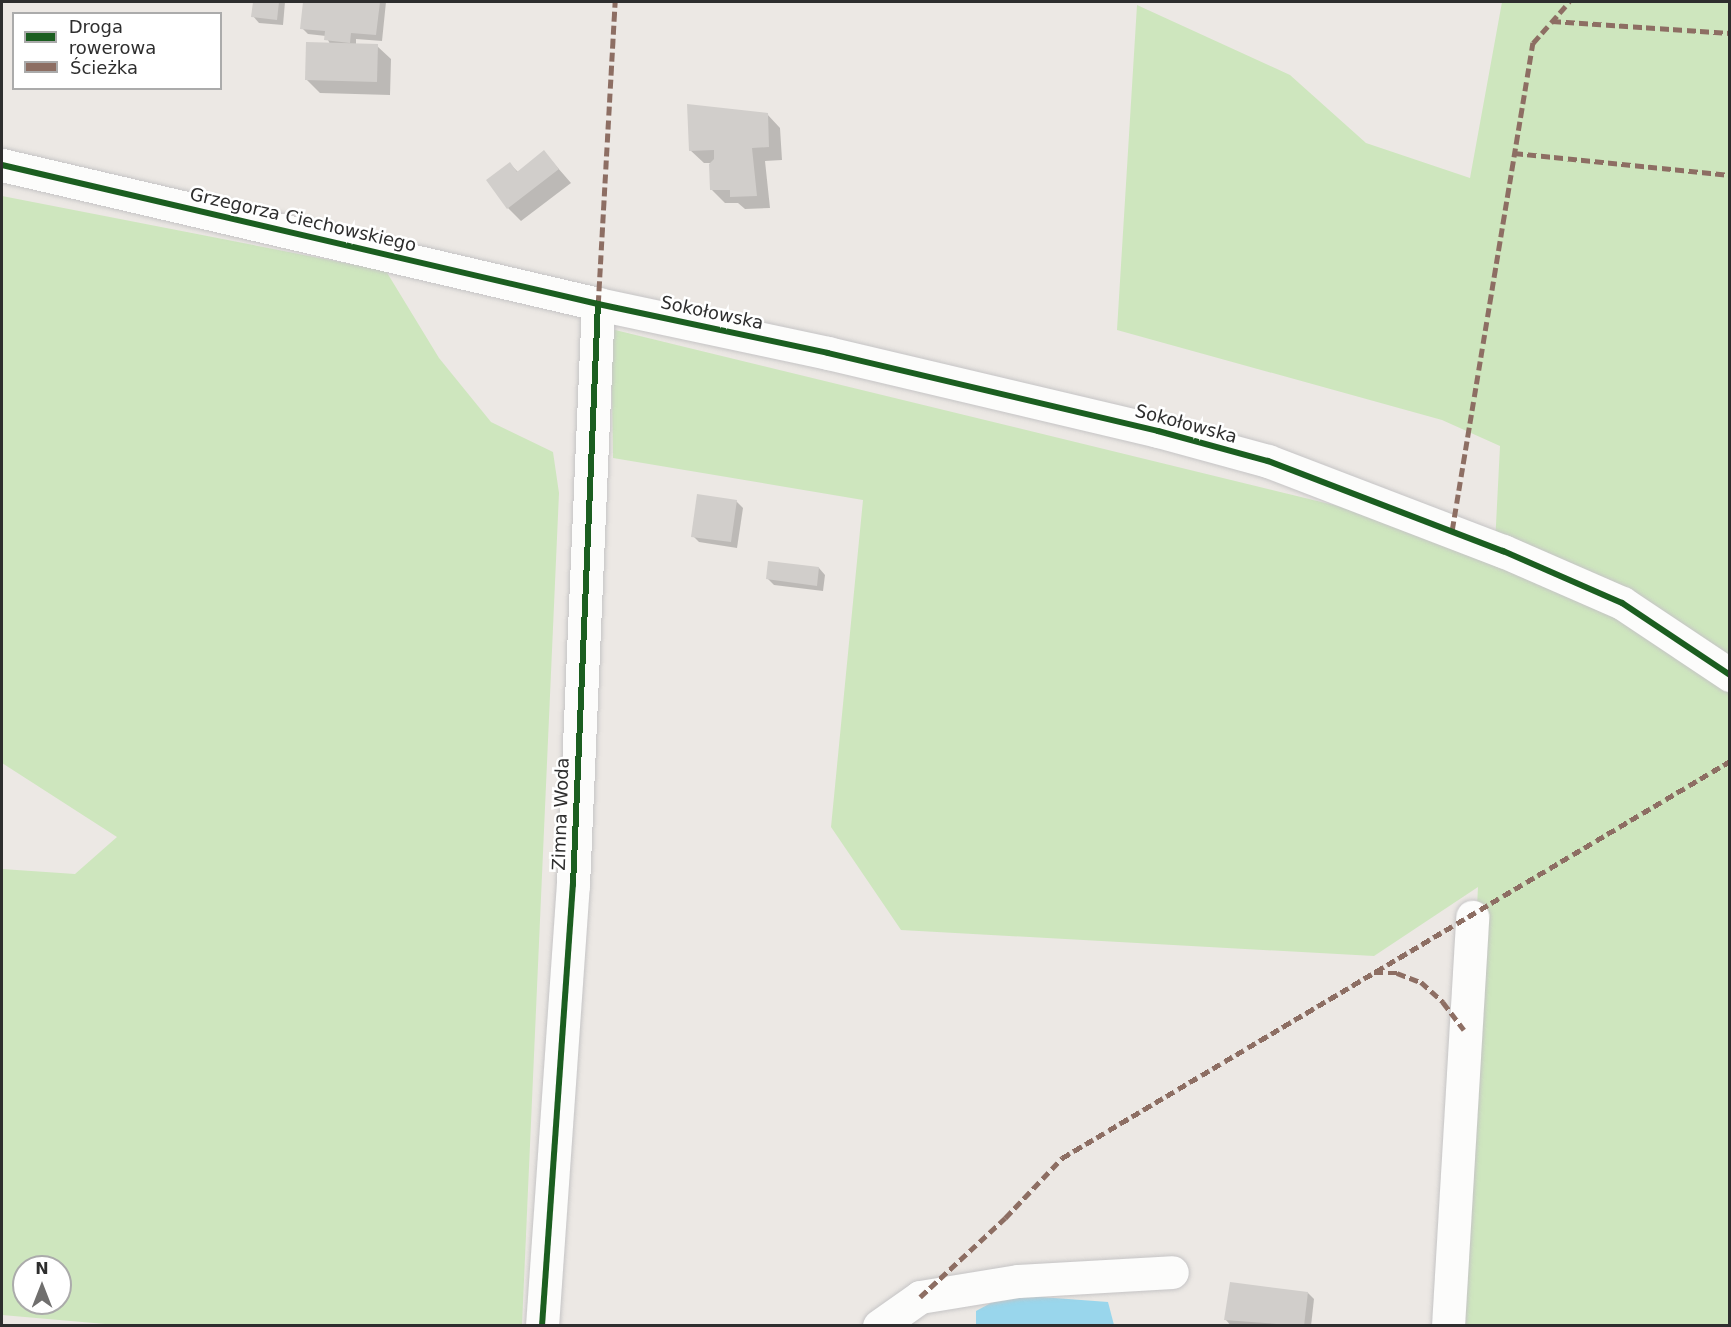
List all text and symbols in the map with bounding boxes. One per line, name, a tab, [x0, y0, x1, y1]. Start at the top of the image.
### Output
legend	[12, 12, 222, 90]
text: Droga rowerowa	[69, 16, 156, 58]
text: Ścieżka	[70, 57, 138, 78]
street label: Grzegorza Ciechowskiego	[188, 183, 418, 257]
street label: Sokołowska	[659, 292, 765, 334]
street label: Sokołowska	[1133, 400, 1239, 448]
street label: Zimna Woda	[548, 757, 574, 871]
north arrow	[12, 1255, 72, 1315]
text: N	[35, 1259, 49, 1278]

